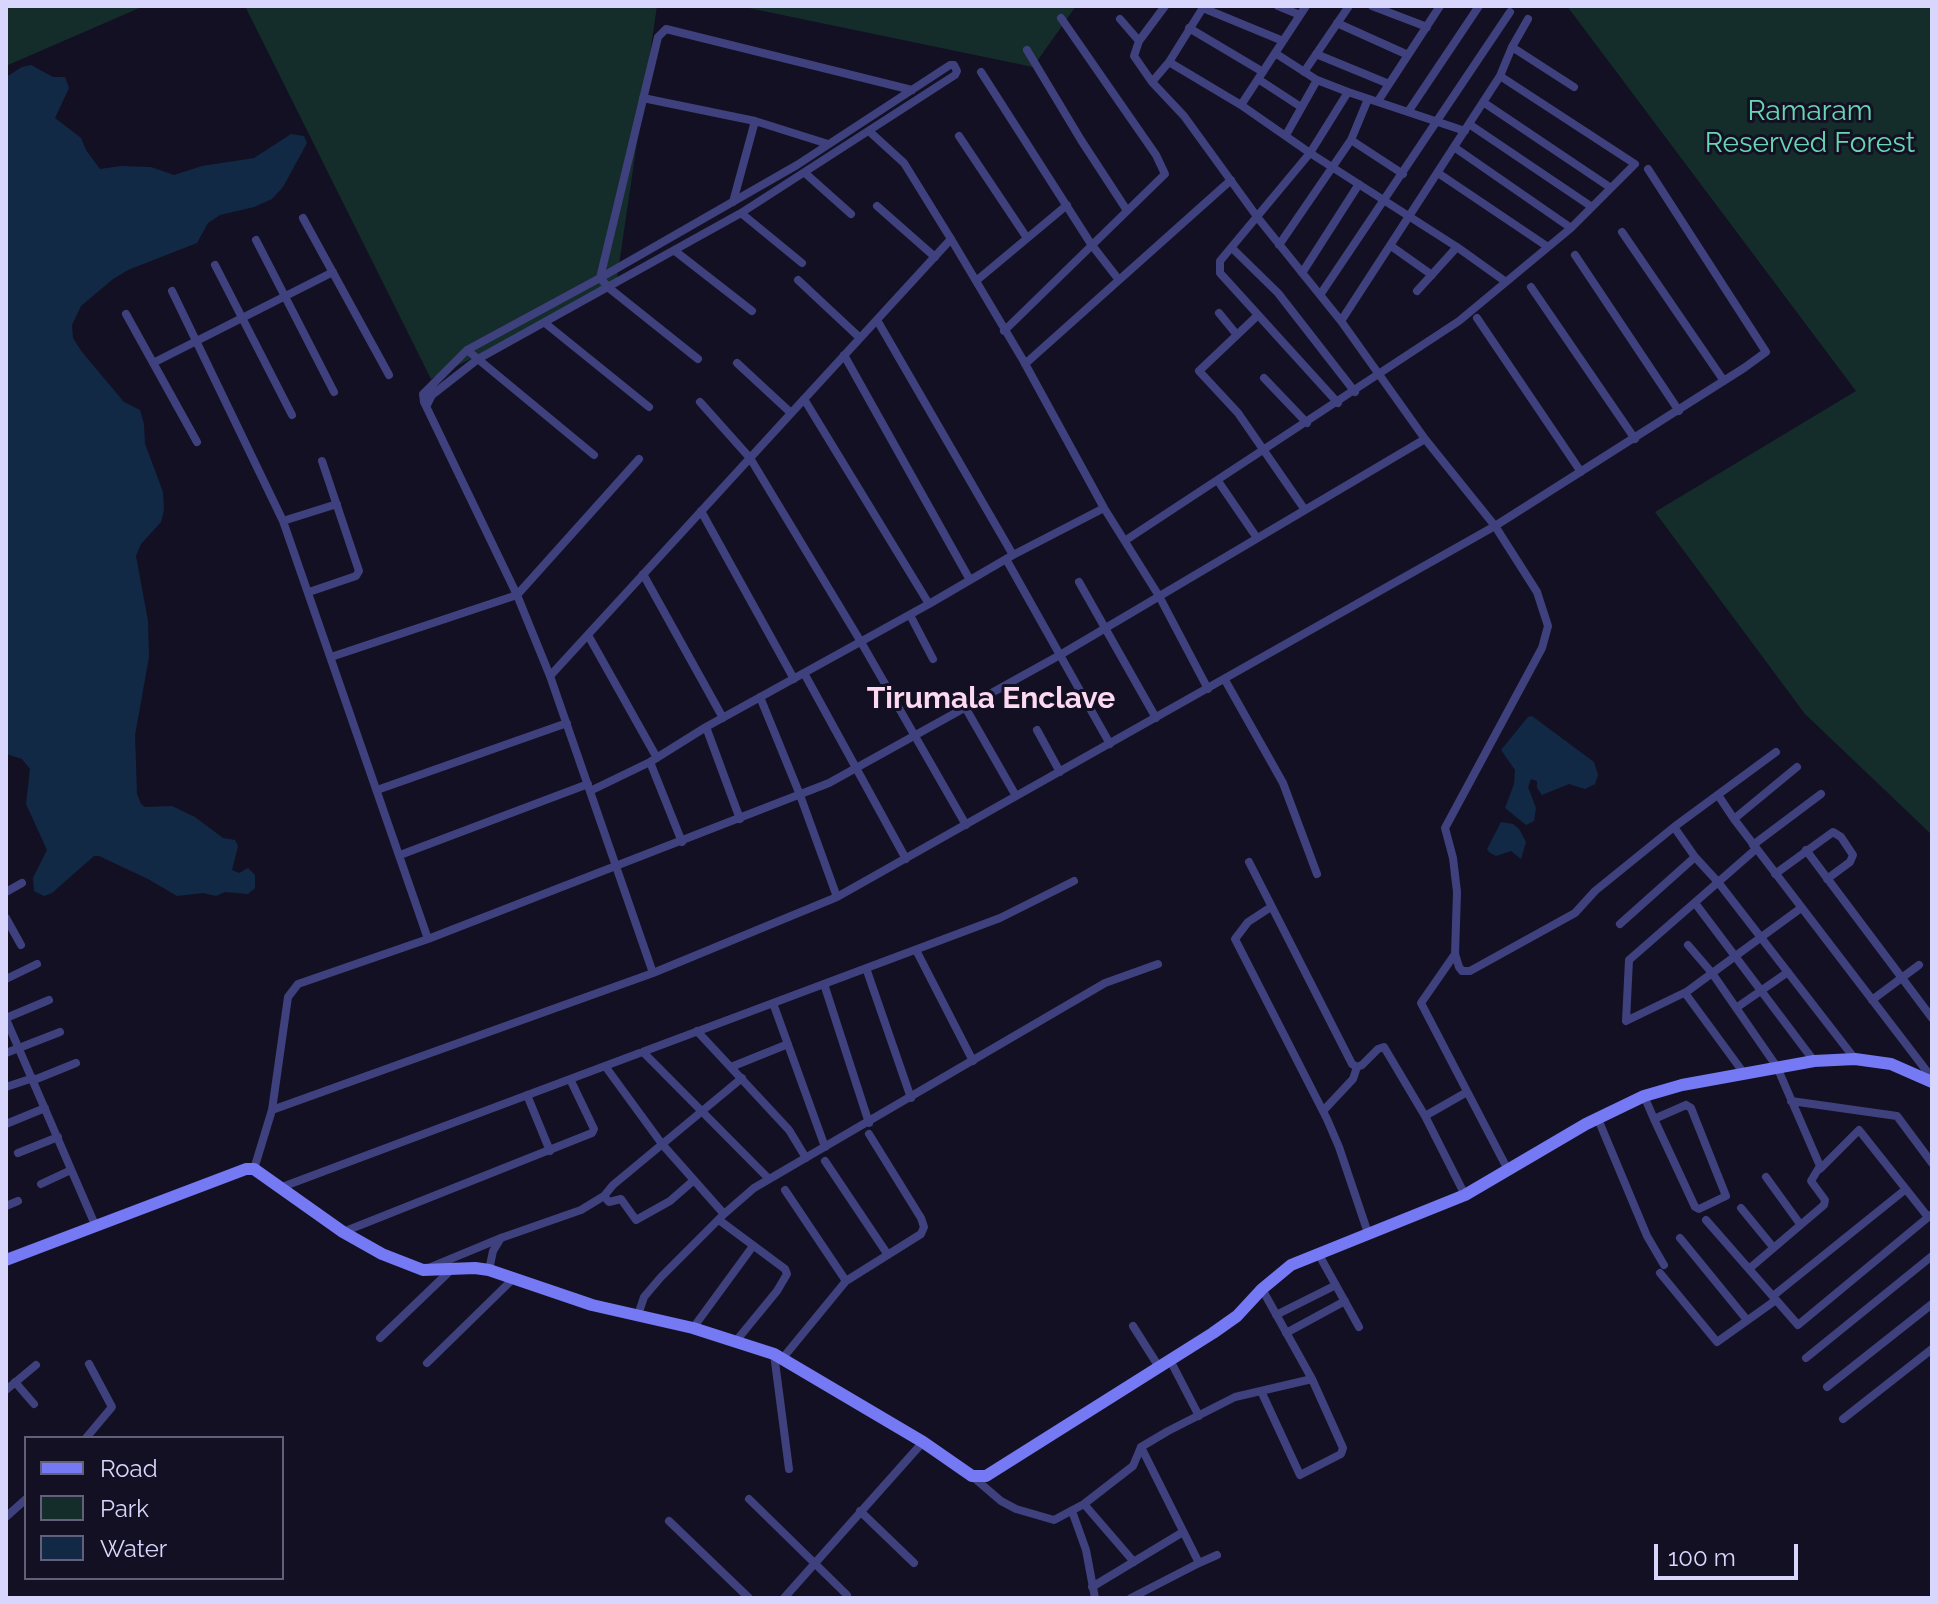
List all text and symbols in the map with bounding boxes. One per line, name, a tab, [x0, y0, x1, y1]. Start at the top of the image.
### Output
park label: Ramaram Reserved Forest	[1705, 95, 1915, 161]
district label: Tirumala Enclave	[867, 681, 1115, 717]
legend	[24, 1436, 284, 1580]
text: Road	[100, 1454, 158, 1483]
text: Park	[100, 1494, 149, 1523]
scale bar	[1658, 1528, 1802, 1578]
text: Water	[100, 1534, 167, 1563]
text: 100 m	[1668, 1543, 1736, 1572]

